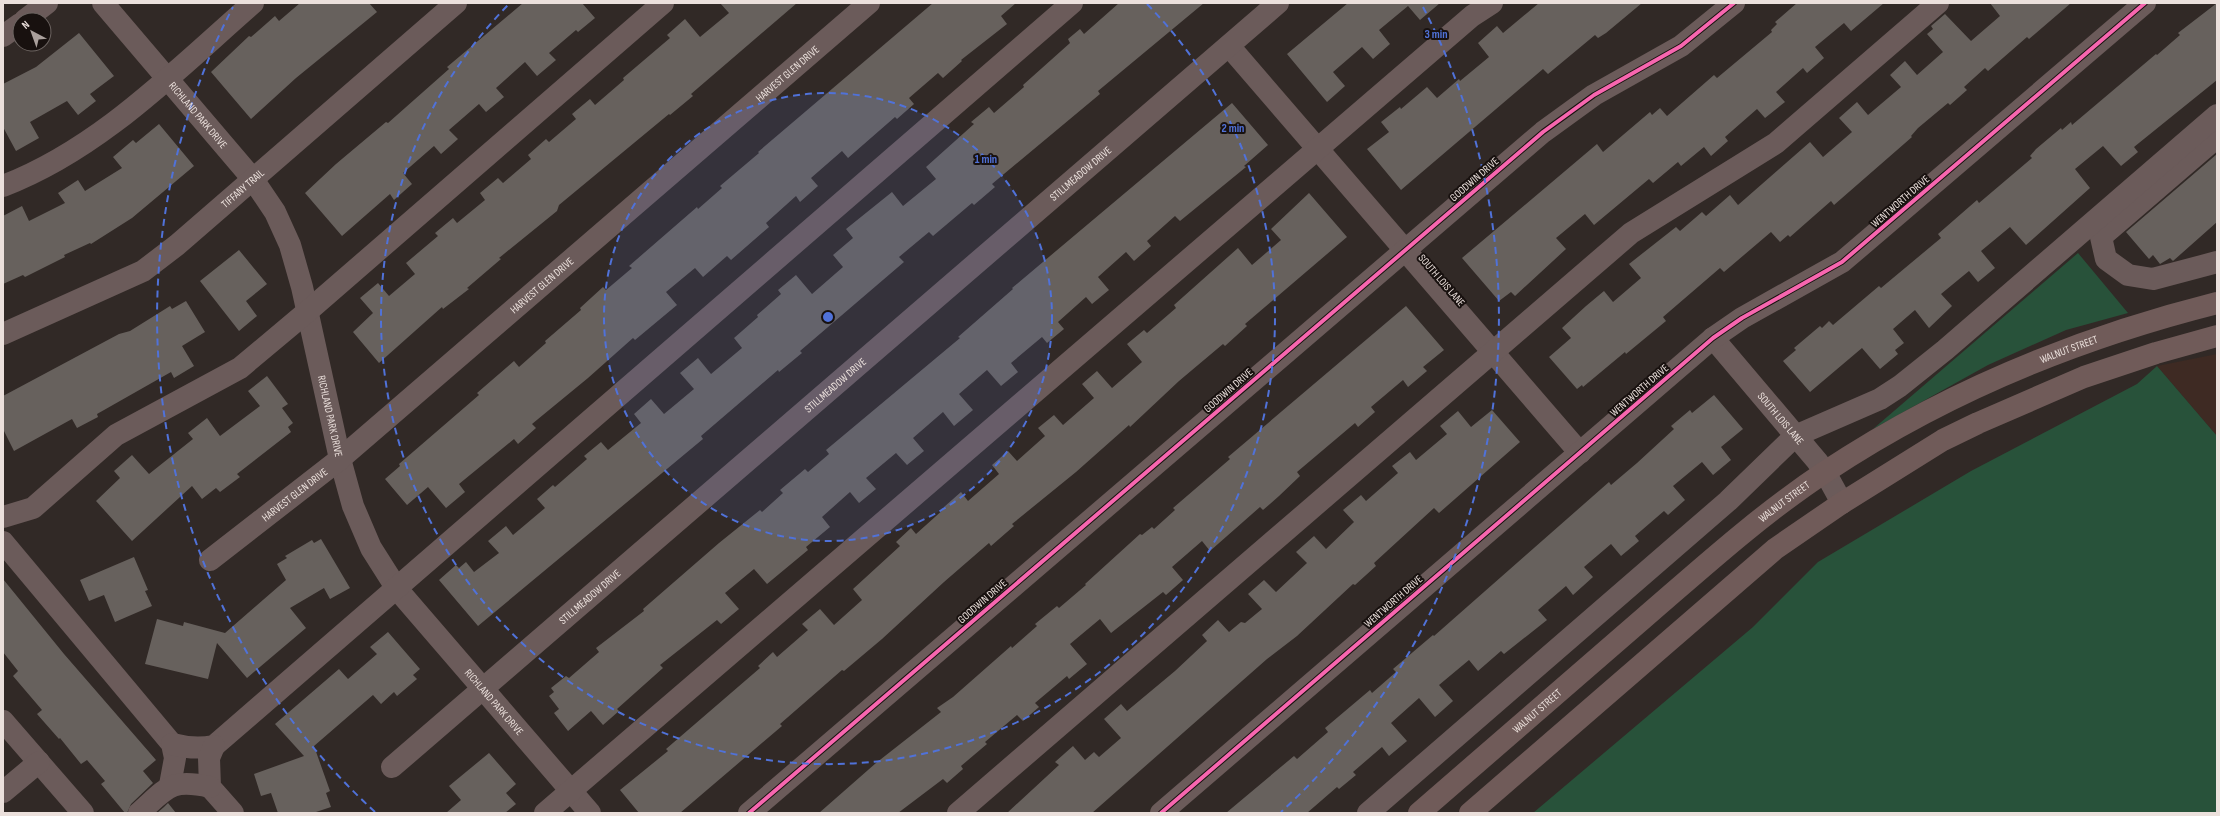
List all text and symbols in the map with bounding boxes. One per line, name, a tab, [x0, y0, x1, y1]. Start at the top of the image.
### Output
north arrow	[12, 12, 52, 52]
text: N	[19, 18, 32, 32]
text: 3 min	[1425, 27, 1447, 42]
street label: HARVEST GLEN DRIVE	[753, 43, 822, 105]
street label: RICHLAND PARK DRIVE	[166, 79, 230, 151]
text: 2 min	[1222, 121, 1244, 136]
street label: STILLMEADOW DRIVE	[1047, 144, 1114, 204]
text: 1 min	[975, 152, 997, 167]
street label: GOODWIN DRIVE	[1447, 155, 1501, 204]
street label: TIFFANY TRAIL	[219, 167, 267, 211]
street label: WENTWORTH DRIVE	[1868, 172, 1932, 230]
street label: SOUTH LOIS LANE	[1416, 252, 1468, 309]
street label: HARVEST GLEN DRIVE	[508, 255, 576, 316]
centre of rings	[821, 310, 835, 324]
street label: WALNUT STREET	[2038, 333, 2100, 366]
street label: STILLMEADOW DRIVE	[802, 355, 869, 415]
street label: WENTWORTH DRIVE	[1607, 361, 1671, 419]
street label: GOODWIN DRIVE	[1201, 366, 1255, 415]
street label: RICHLAND PARK DRIVE	[315, 374, 345, 458]
street label: SOUTH LOIS LANE	[1755, 390, 1806, 447]
street label: HARVEST GLEN DRIVE	[259, 465, 330, 524]
street label: WALNUT STREET	[1756, 478, 1813, 525]
street label: STILLMEADOW DRIVE	[557, 567, 623, 627]
street label: WENTWORTH DRIVE	[1361, 572, 1425, 630]
street label: GOODWIN DRIVE	[955, 577, 1009, 626]
street label: RICHLAND PARK DRIVE	[462, 666, 526, 738]
street label: WALNUT STREET	[1510, 686, 1565, 736]

